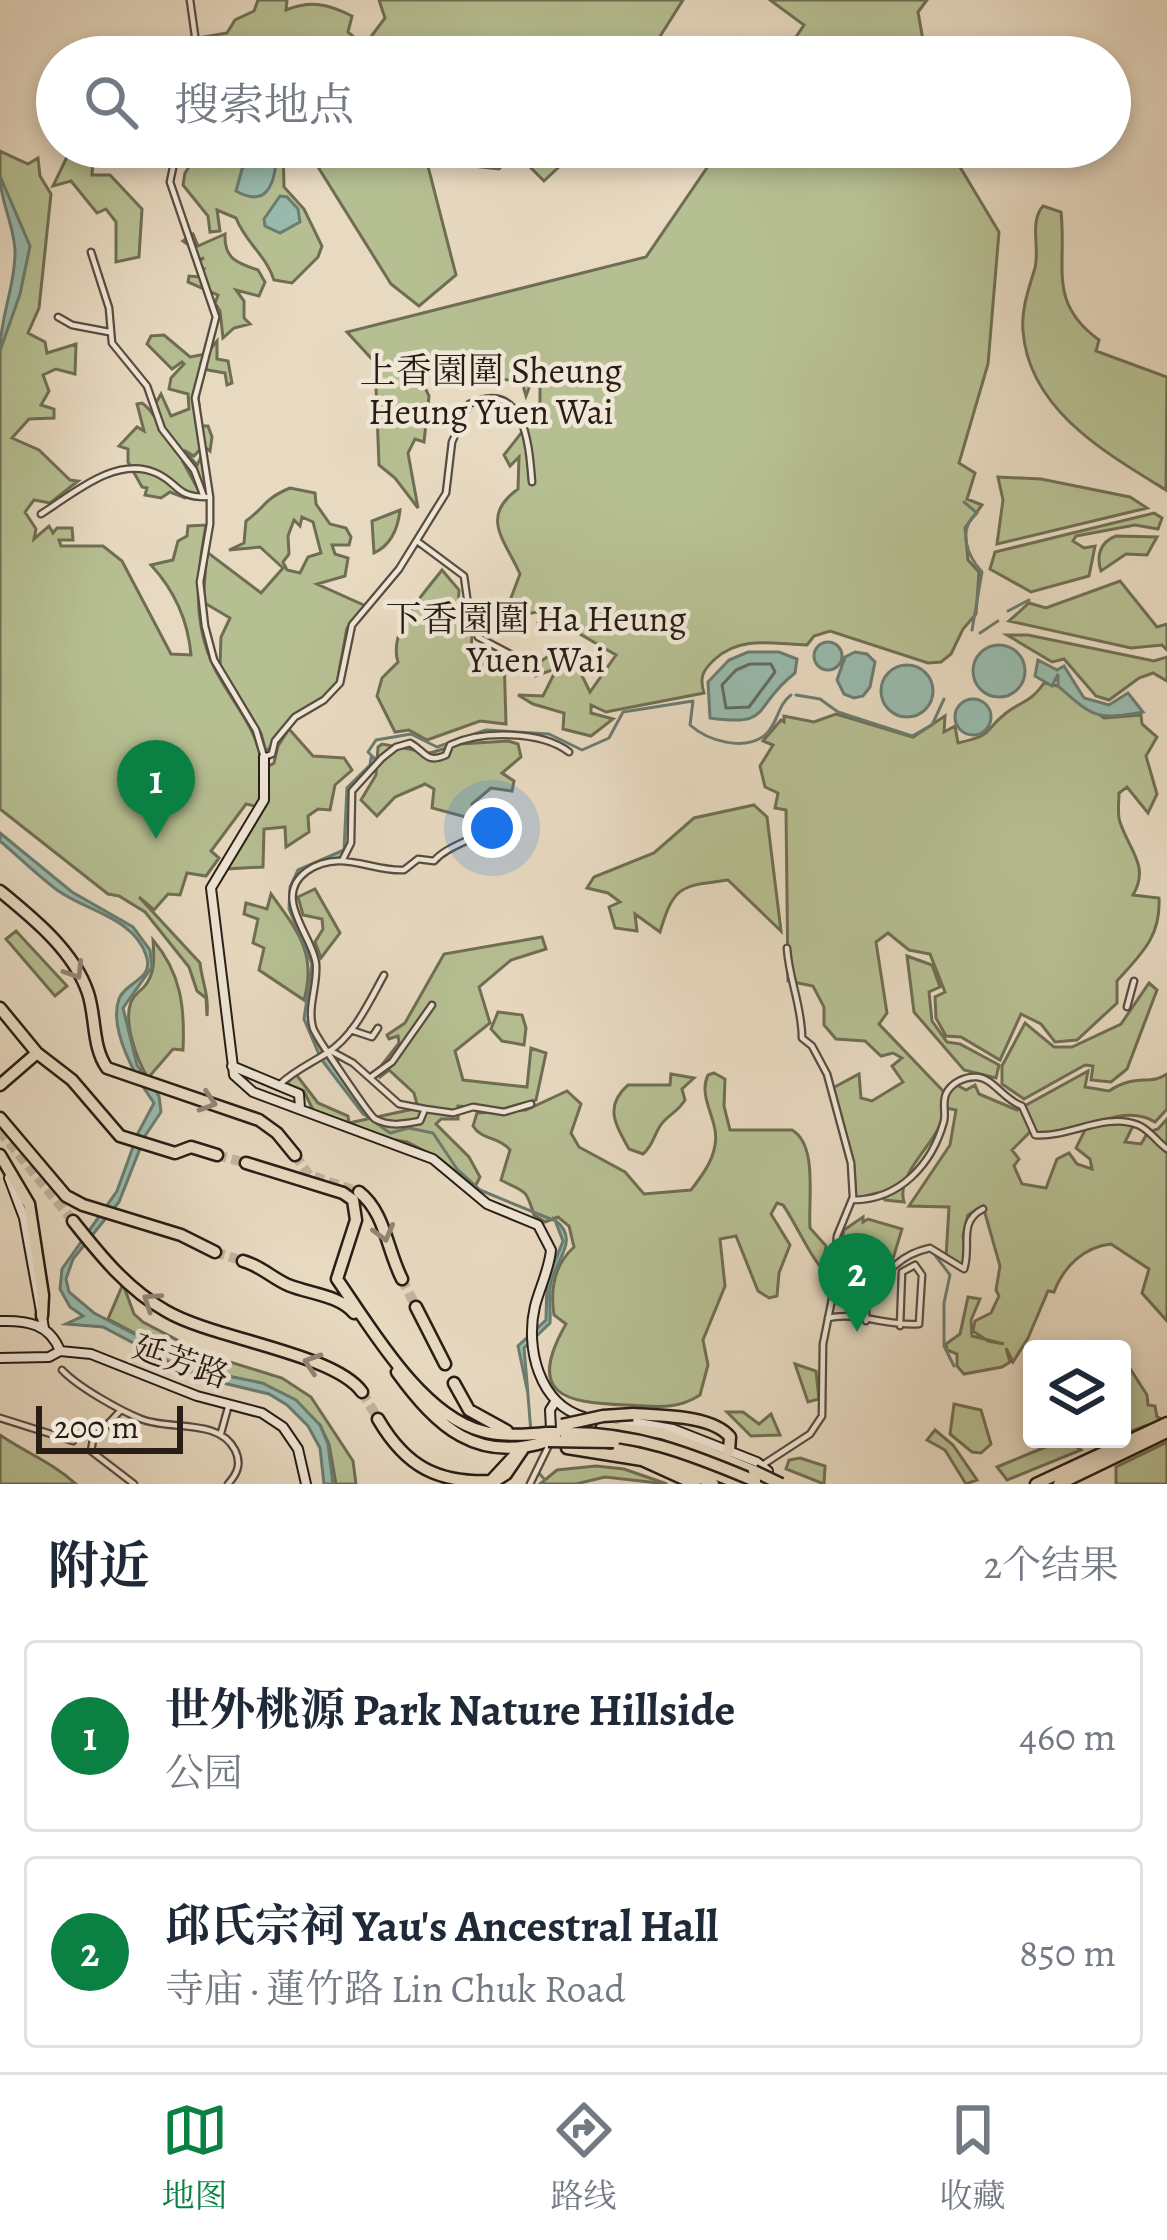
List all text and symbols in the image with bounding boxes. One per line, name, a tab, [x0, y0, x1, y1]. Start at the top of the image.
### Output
search box	[36, 36, 1131, 168]
icon: search	[78, 69, 144, 135]
text: 搜索地点	[174, 74, 354, 136]
district label: 上香園圍 Sheung Heung Yuen Wai	[360, 346, 622, 436]
district label: 下香園圍 Ha Heung Yuen Wai	[385, 594, 687, 684]
pin: 1	[117, 740, 195, 839]
your location	[462, 798, 522, 858]
one-way arrow	[61, 958, 83, 980]
one-way arrow	[197, 1088, 218, 1113]
one-way arrow	[369, 1222, 394, 1243]
pin: 2	[818, 1233, 896, 1332]
one-way arrow	[143, 1294, 165, 1316]
street label: 延芳路	[127, 1324, 235, 1398]
map controls	[1023, 1340, 1131, 1448]
button: layers	[1023, 1340, 1131, 1448]
one-way arrow	[302, 1352, 323, 1377]
scale bar	[36, 1400, 183, 1453]
text: 200 m	[54, 1404, 139, 1449]
text: 附近	[48, 1531, 150, 1601]
text: 2个结果	[983, 1538, 1119, 1591]
text: 世外桃源 Park Nature Hillside	[165, 1679, 735, 1741]
text: 1	[83, 1710, 97, 1763]
text: 460 m	[1019, 1710, 1116, 1763]
text: 公园	[165, 1746, 243, 1799]
text: 邱氏宗祠 Yau's Ancestral Hall	[165, 1895, 718, 1957]
text: 2	[81, 1926, 99, 1979]
text: 850 m	[1019, 1926, 1116, 1979]
text: 寺庙 · 蓮竹路 Lin Chuk Road	[165, 1962, 625, 2015]
tab: 地图	[162, 2097, 228, 2218]
tab: 路线	[551, 2097, 617, 2218]
tab: 收藏	[940, 2097, 1006, 2218]

